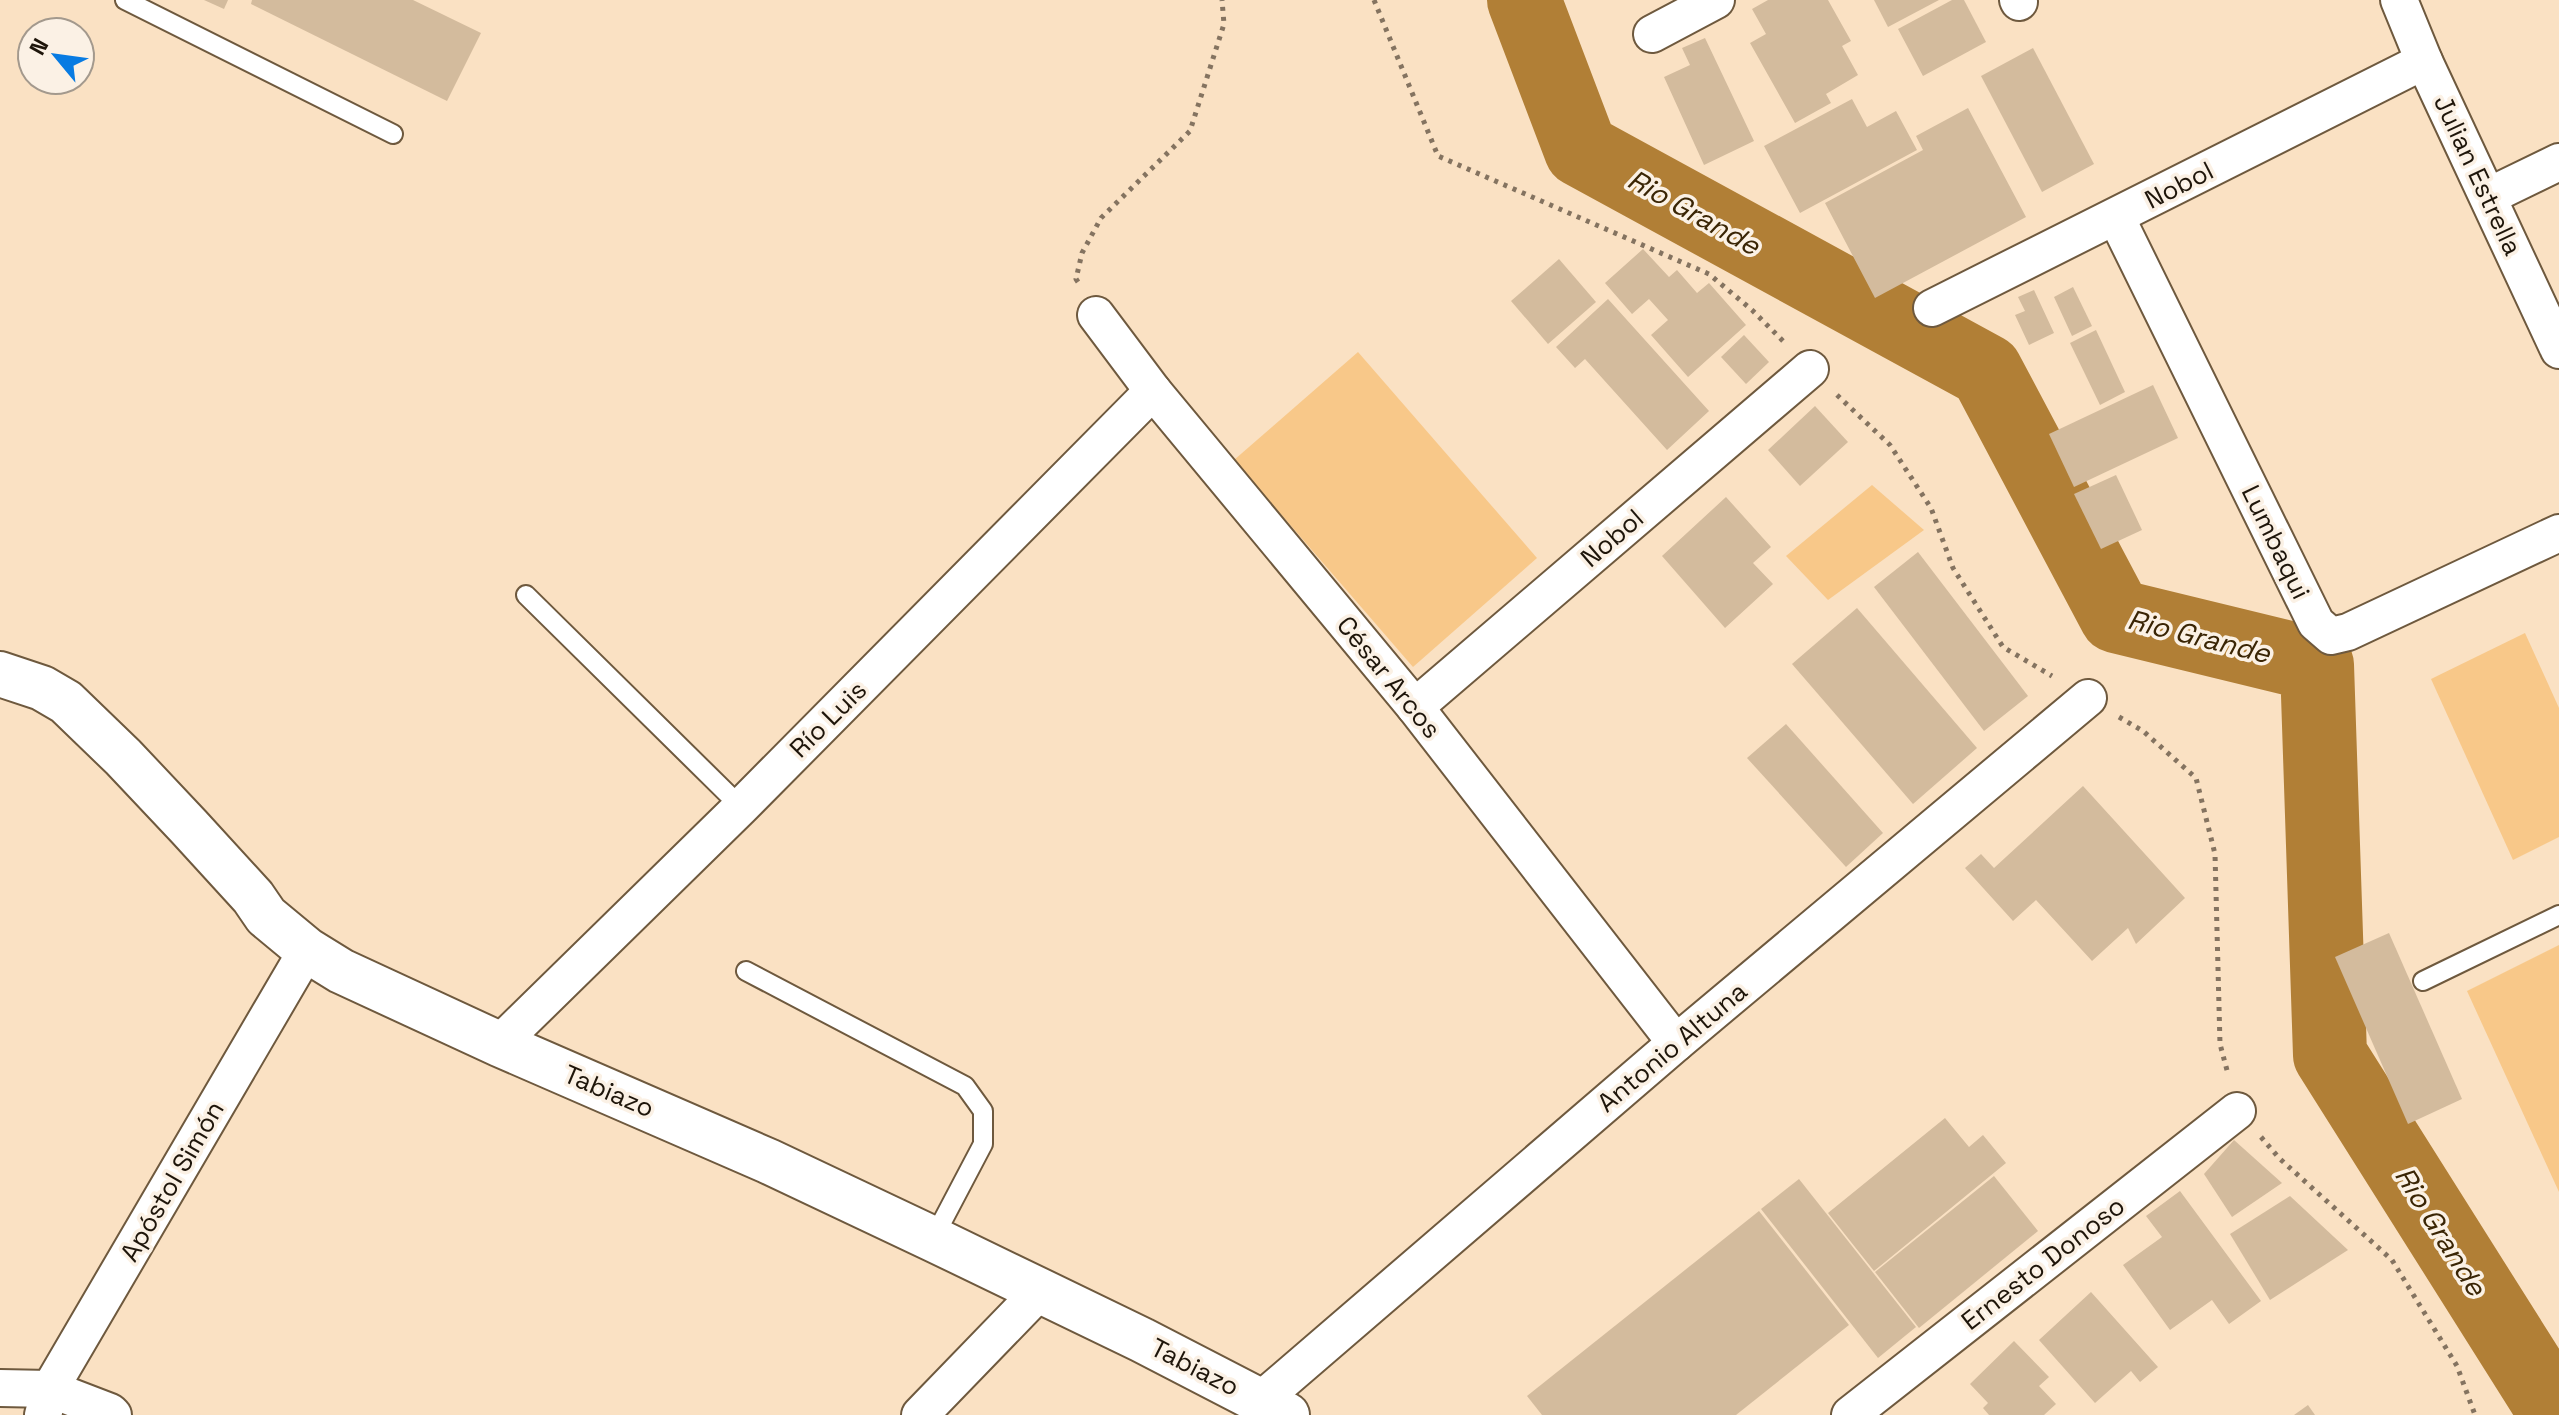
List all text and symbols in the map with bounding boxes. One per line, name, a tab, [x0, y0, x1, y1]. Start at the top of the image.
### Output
north arrow	[16, 16, 96, 96]
text: N	[23, 33, 54, 60]
street label: Julian Estrella	[2426, 89, 2530, 261]
street label: Nobol	[2139, 153, 2219, 217]
water label: Rio Grande	[1622, 161, 1768, 264]
street label: Lumbaqui	[2234, 479, 2318, 605]
street label: Nobol	[1573, 501, 1651, 575]
water label: Rio Grande	[2124, 601, 2275, 671]
street label: César Arcos	[1329, 609, 1449, 745]
street label: Río Luis	[782, 673, 874, 765]
street label: Antonio Altuna	[1590, 974, 1754, 1120]
street label: Tabiazo	[559, 1057, 659, 1125]
street label: Apóstol Simón	[112, 1095, 232, 1267]
water label: Rio Grande	[2387, 1160, 2496, 1303]
street label: Ernesto Donoso	[1954, 1188, 2132, 1338]
street label: Tabiazo	[1145, 1330, 1245, 1404]

